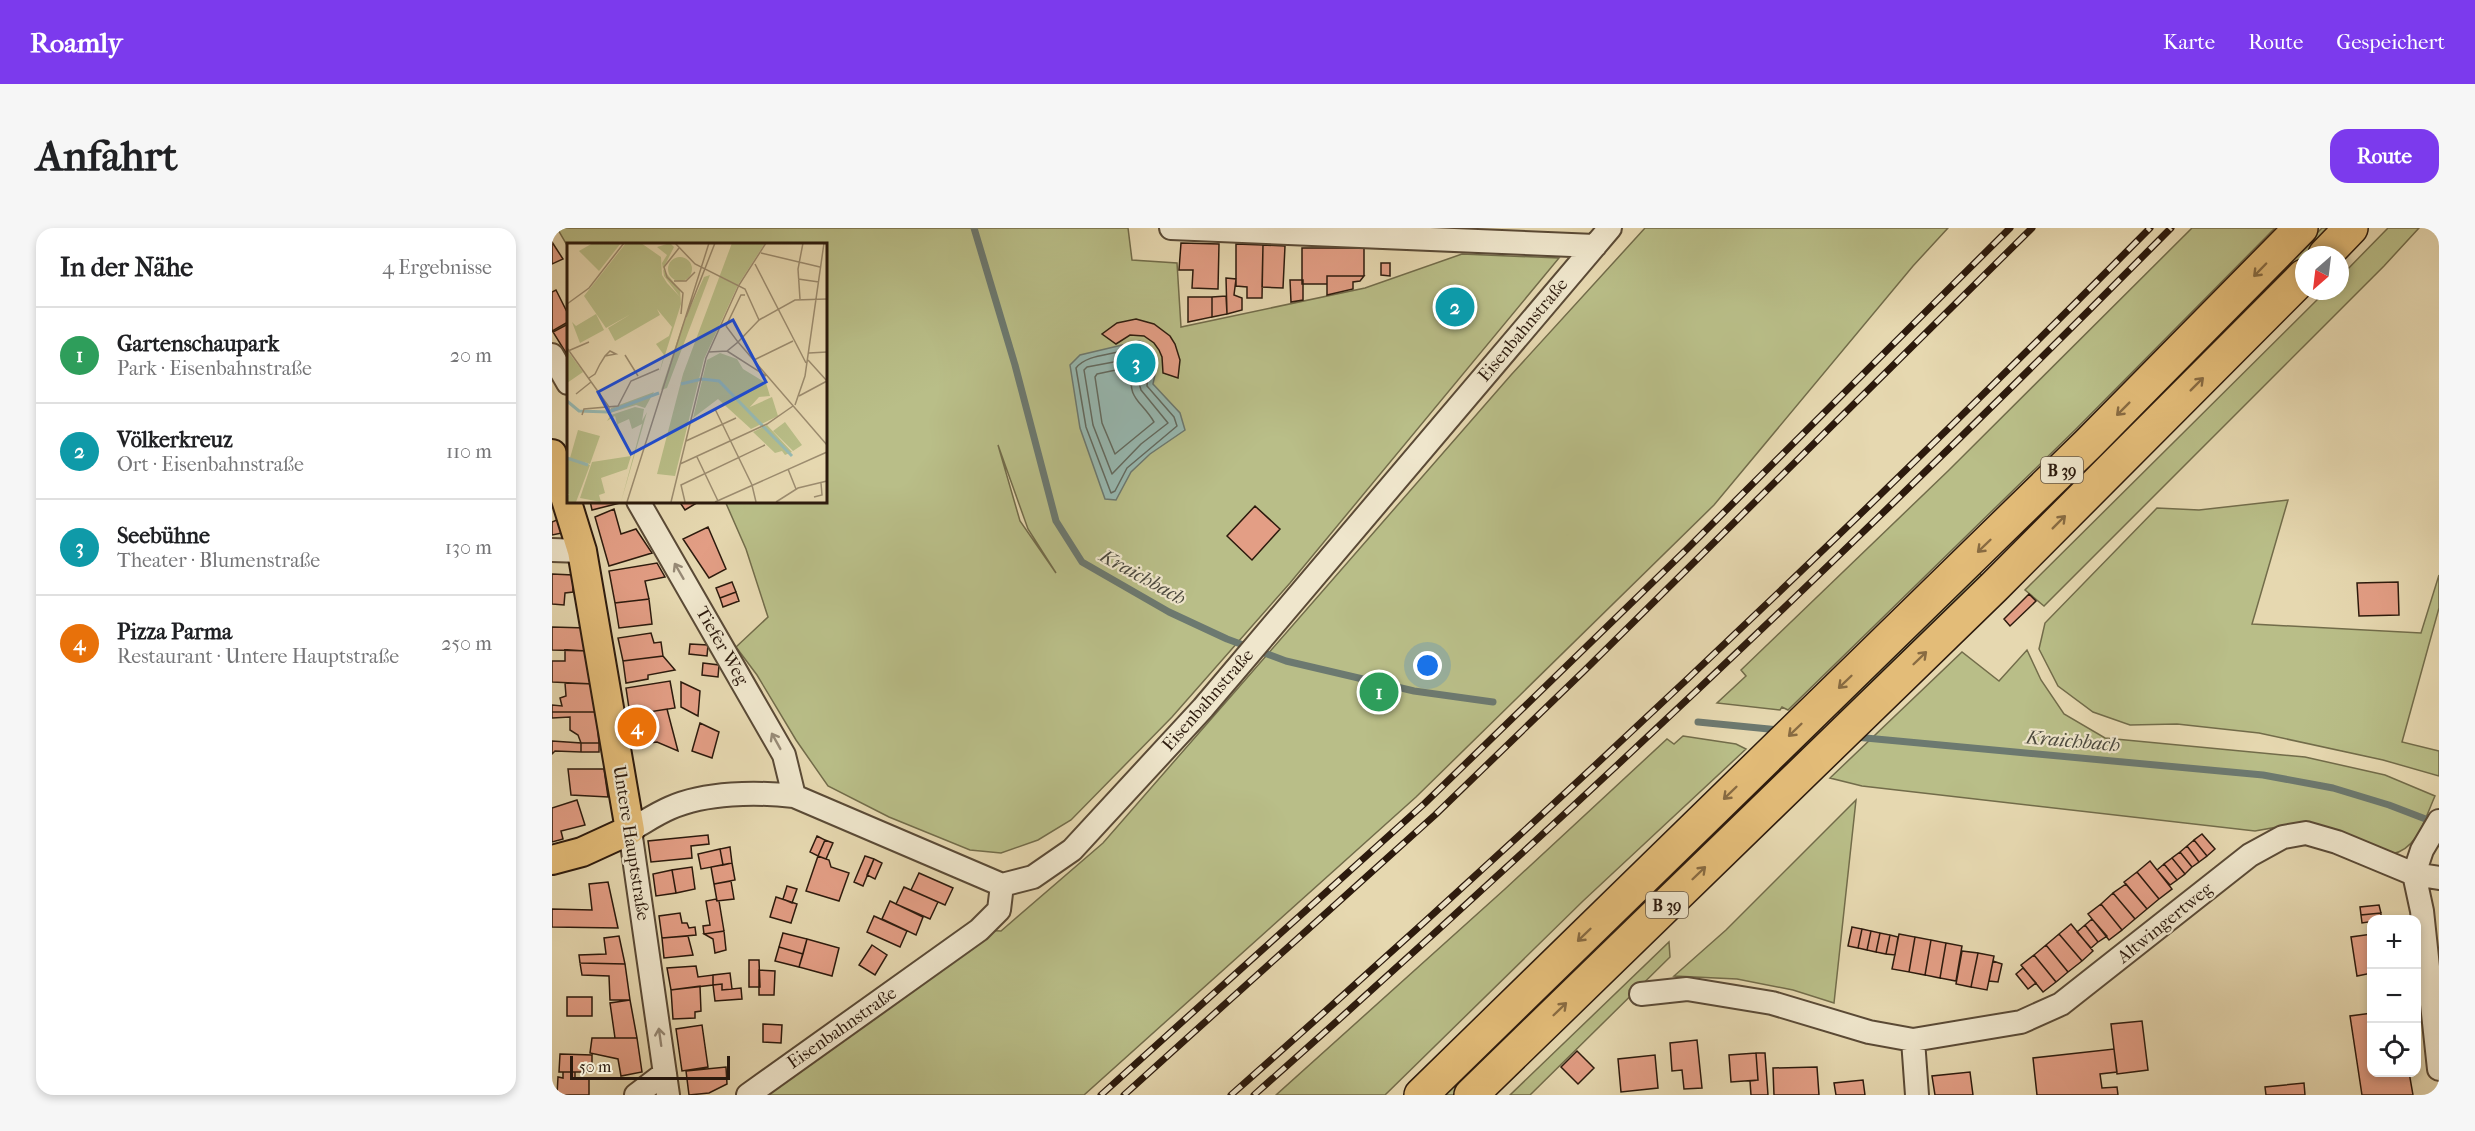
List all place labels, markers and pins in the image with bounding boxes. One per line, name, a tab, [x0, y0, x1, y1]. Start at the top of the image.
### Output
pin: 2	[1436, 284, 1474, 329]
pin: 3	[1116, 340, 1156, 386]
pin: 1	[1360, 670, 1398, 714]
pin: 4	[618, 704, 656, 750]

